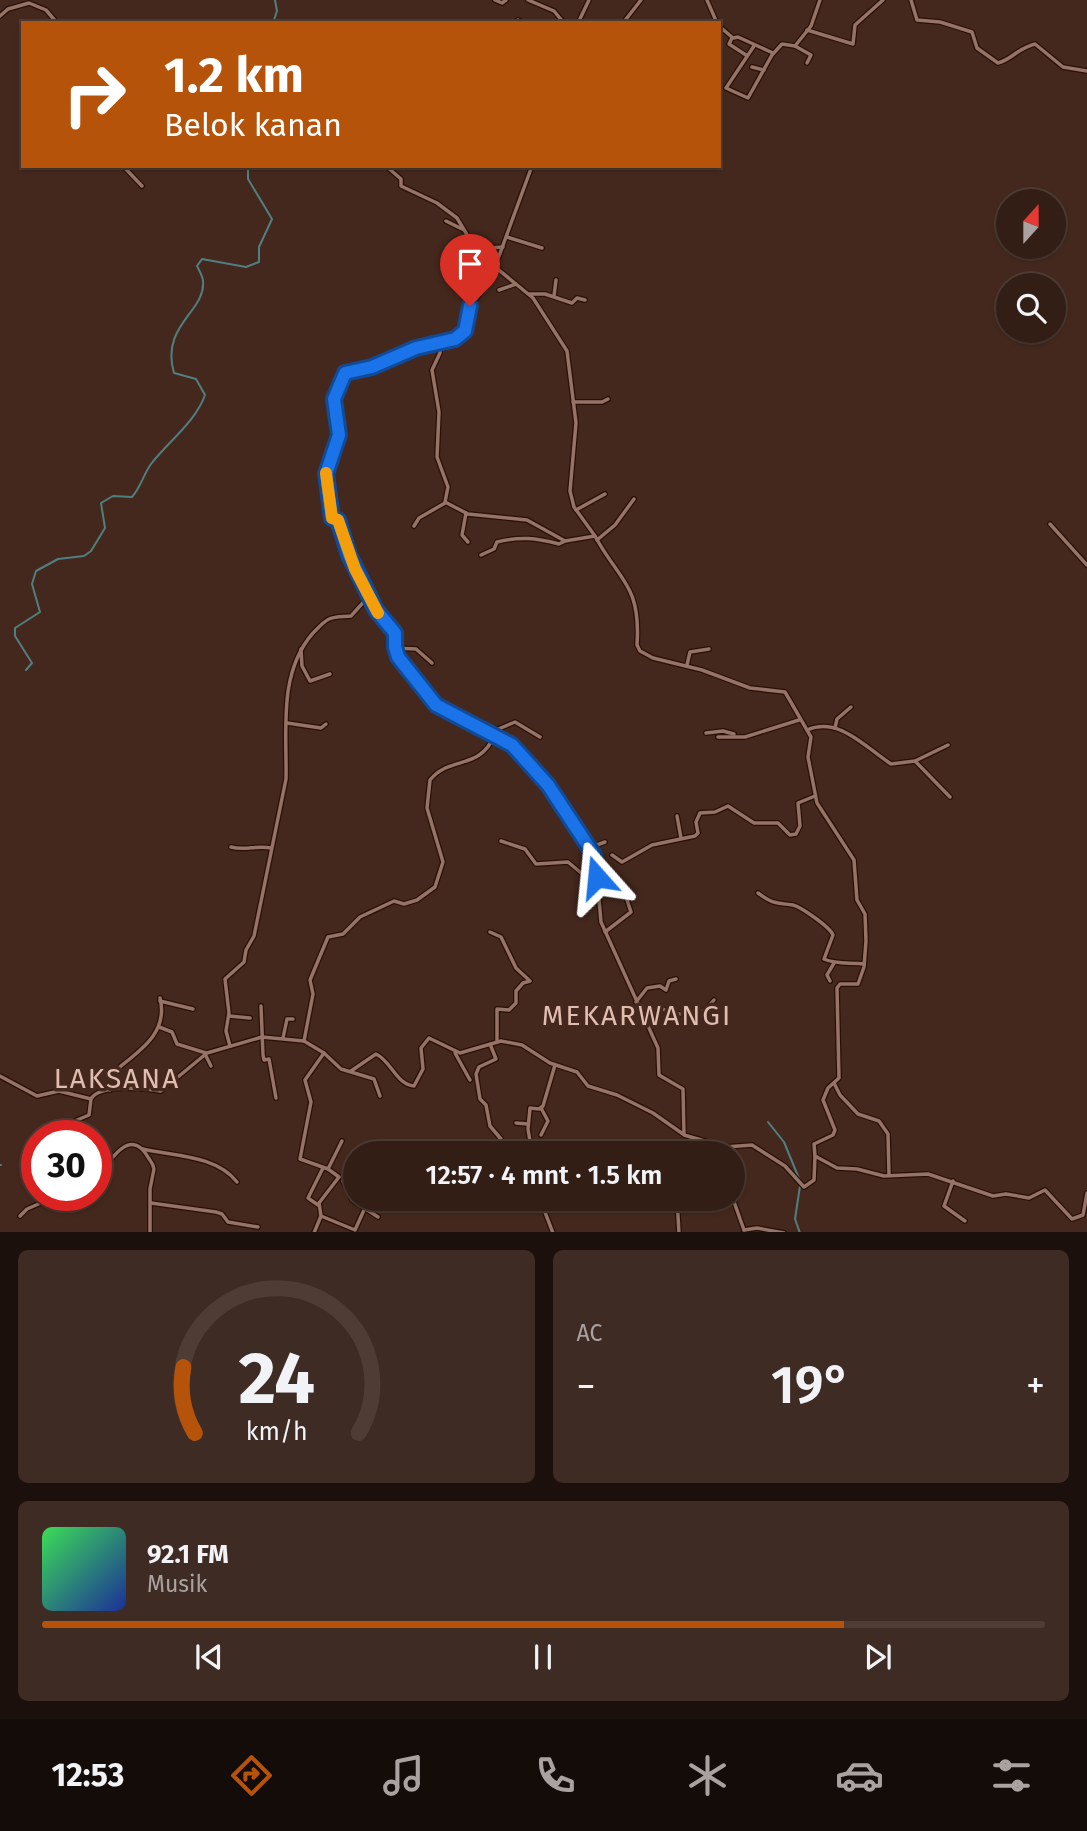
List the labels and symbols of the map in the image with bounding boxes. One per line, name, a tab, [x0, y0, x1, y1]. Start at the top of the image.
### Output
north arrow	[996, 189, 1066, 259]
pin	[440, 234, 500, 306]
position arrow	[560, 840, 634, 914]
district label: MEKARWANGI	[542, 999, 732, 1032]
district label: LAKSANA	[54, 1062, 180, 1095]
speed limit sign: 30	[21, 1120, 112, 1211]

